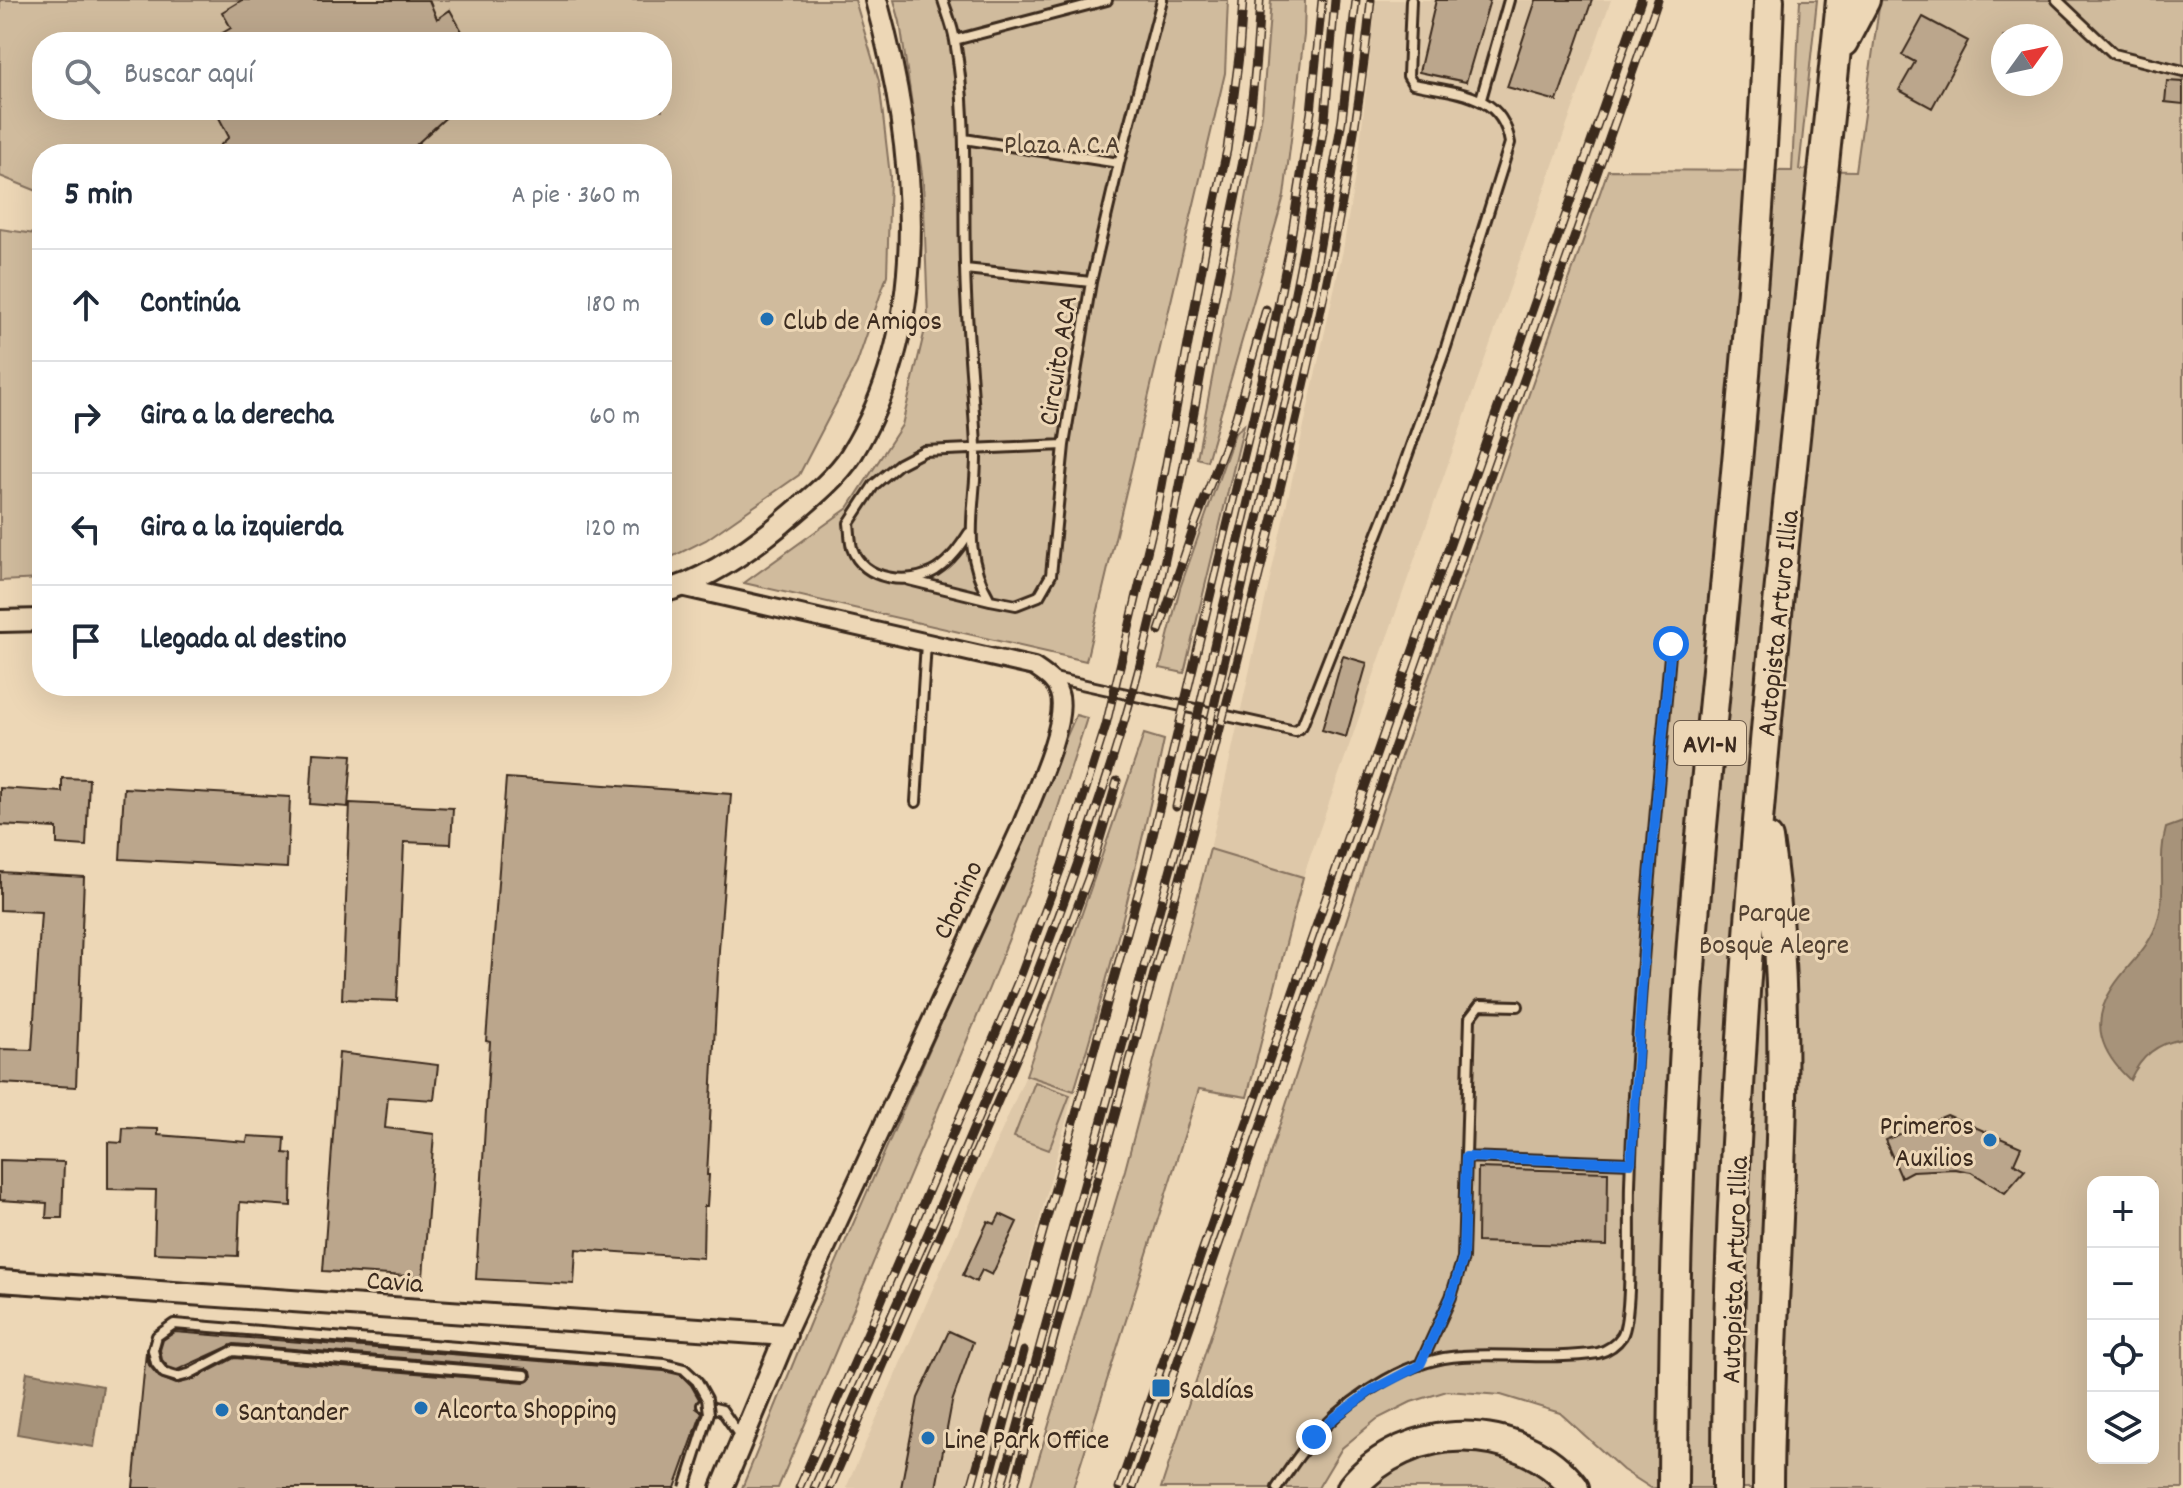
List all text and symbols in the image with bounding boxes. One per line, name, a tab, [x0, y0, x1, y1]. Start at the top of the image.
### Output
north arrow	[1991, 24, 2063, 96]
search box	[32, 32, 672, 120]
icon: search	[60, 54, 104, 98]
text: Buscar aquí	[124, 55, 254, 98]
park label: Plaza A.C.A	[1004, 128, 1120, 168]
text: 5 min	[64, 172, 133, 221]
text: A pie · 360 m	[512, 178, 640, 215]
icon: ahead	[64, 283, 108, 327]
text: Continúa	[140, 284, 239, 327]
text: 180 m	[586, 287, 640, 324]
street label: Circuito ACA	[1031, 293, 1091, 429]
place label: Club de Amigos	[783, 304, 942, 344]
marker: Club de Amigos	[758, 310, 776, 328]
icon: right	[64, 395, 108, 439]
text: Gira a la derecha	[140, 396, 333, 439]
text: 60 m	[589, 399, 640, 436]
icon: left	[64, 507, 108, 551]
street label: Autopista Arturo Illia	[1749, 507, 1813, 739]
text: Gira a la izquierda	[140, 508, 343, 551]
text: 120 m	[585, 511, 640, 548]
icon: arrive	[64, 619, 108, 663]
text: Llegada al destino	[140, 620, 347, 663]
route start	[1653, 626, 1689, 662]
road number: AV1-N	[1674, 721, 1746, 765]
street label: Chonino	[925, 855, 996, 947]
park label: Parque Bosque Alegre	[1699, 896, 1849, 968]
place label: Primeros Auxilios	[1880, 1109, 1974, 1181]
marker: Primeros Auxilios	[1981, 1131, 1999, 1149]
street label: Autopista Arturo Illia	[1714, 1155, 1762, 1385]
map controls	[2087, 1176, 2159, 1464]
button: +	[2087, 1176, 2159, 1248]
button: −	[2087, 1248, 2159, 1320]
street label: Cavia	[365, 1263, 425, 1307]
button: locate	[2087, 1320, 2159, 1392]
place label: Saldías	[1179, 1373, 1254, 1413]
marker: Saldías	[1150, 1377, 1172, 1399]
button: layers	[2087, 1392, 2159, 1464]
place label: Alcorta Shopping	[437, 1393, 617, 1433]
place label: Santander	[238, 1395, 349, 1435]
marker: Alcorta Shopping	[412, 1399, 430, 1417]
marker: Santander	[213, 1401, 231, 1419]
route end	[1296, 1419, 1332, 1455]
place label: Line Park Office	[944, 1423, 1109, 1463]
marker: Line Park Office	[919, 1429, 937, 1447]

